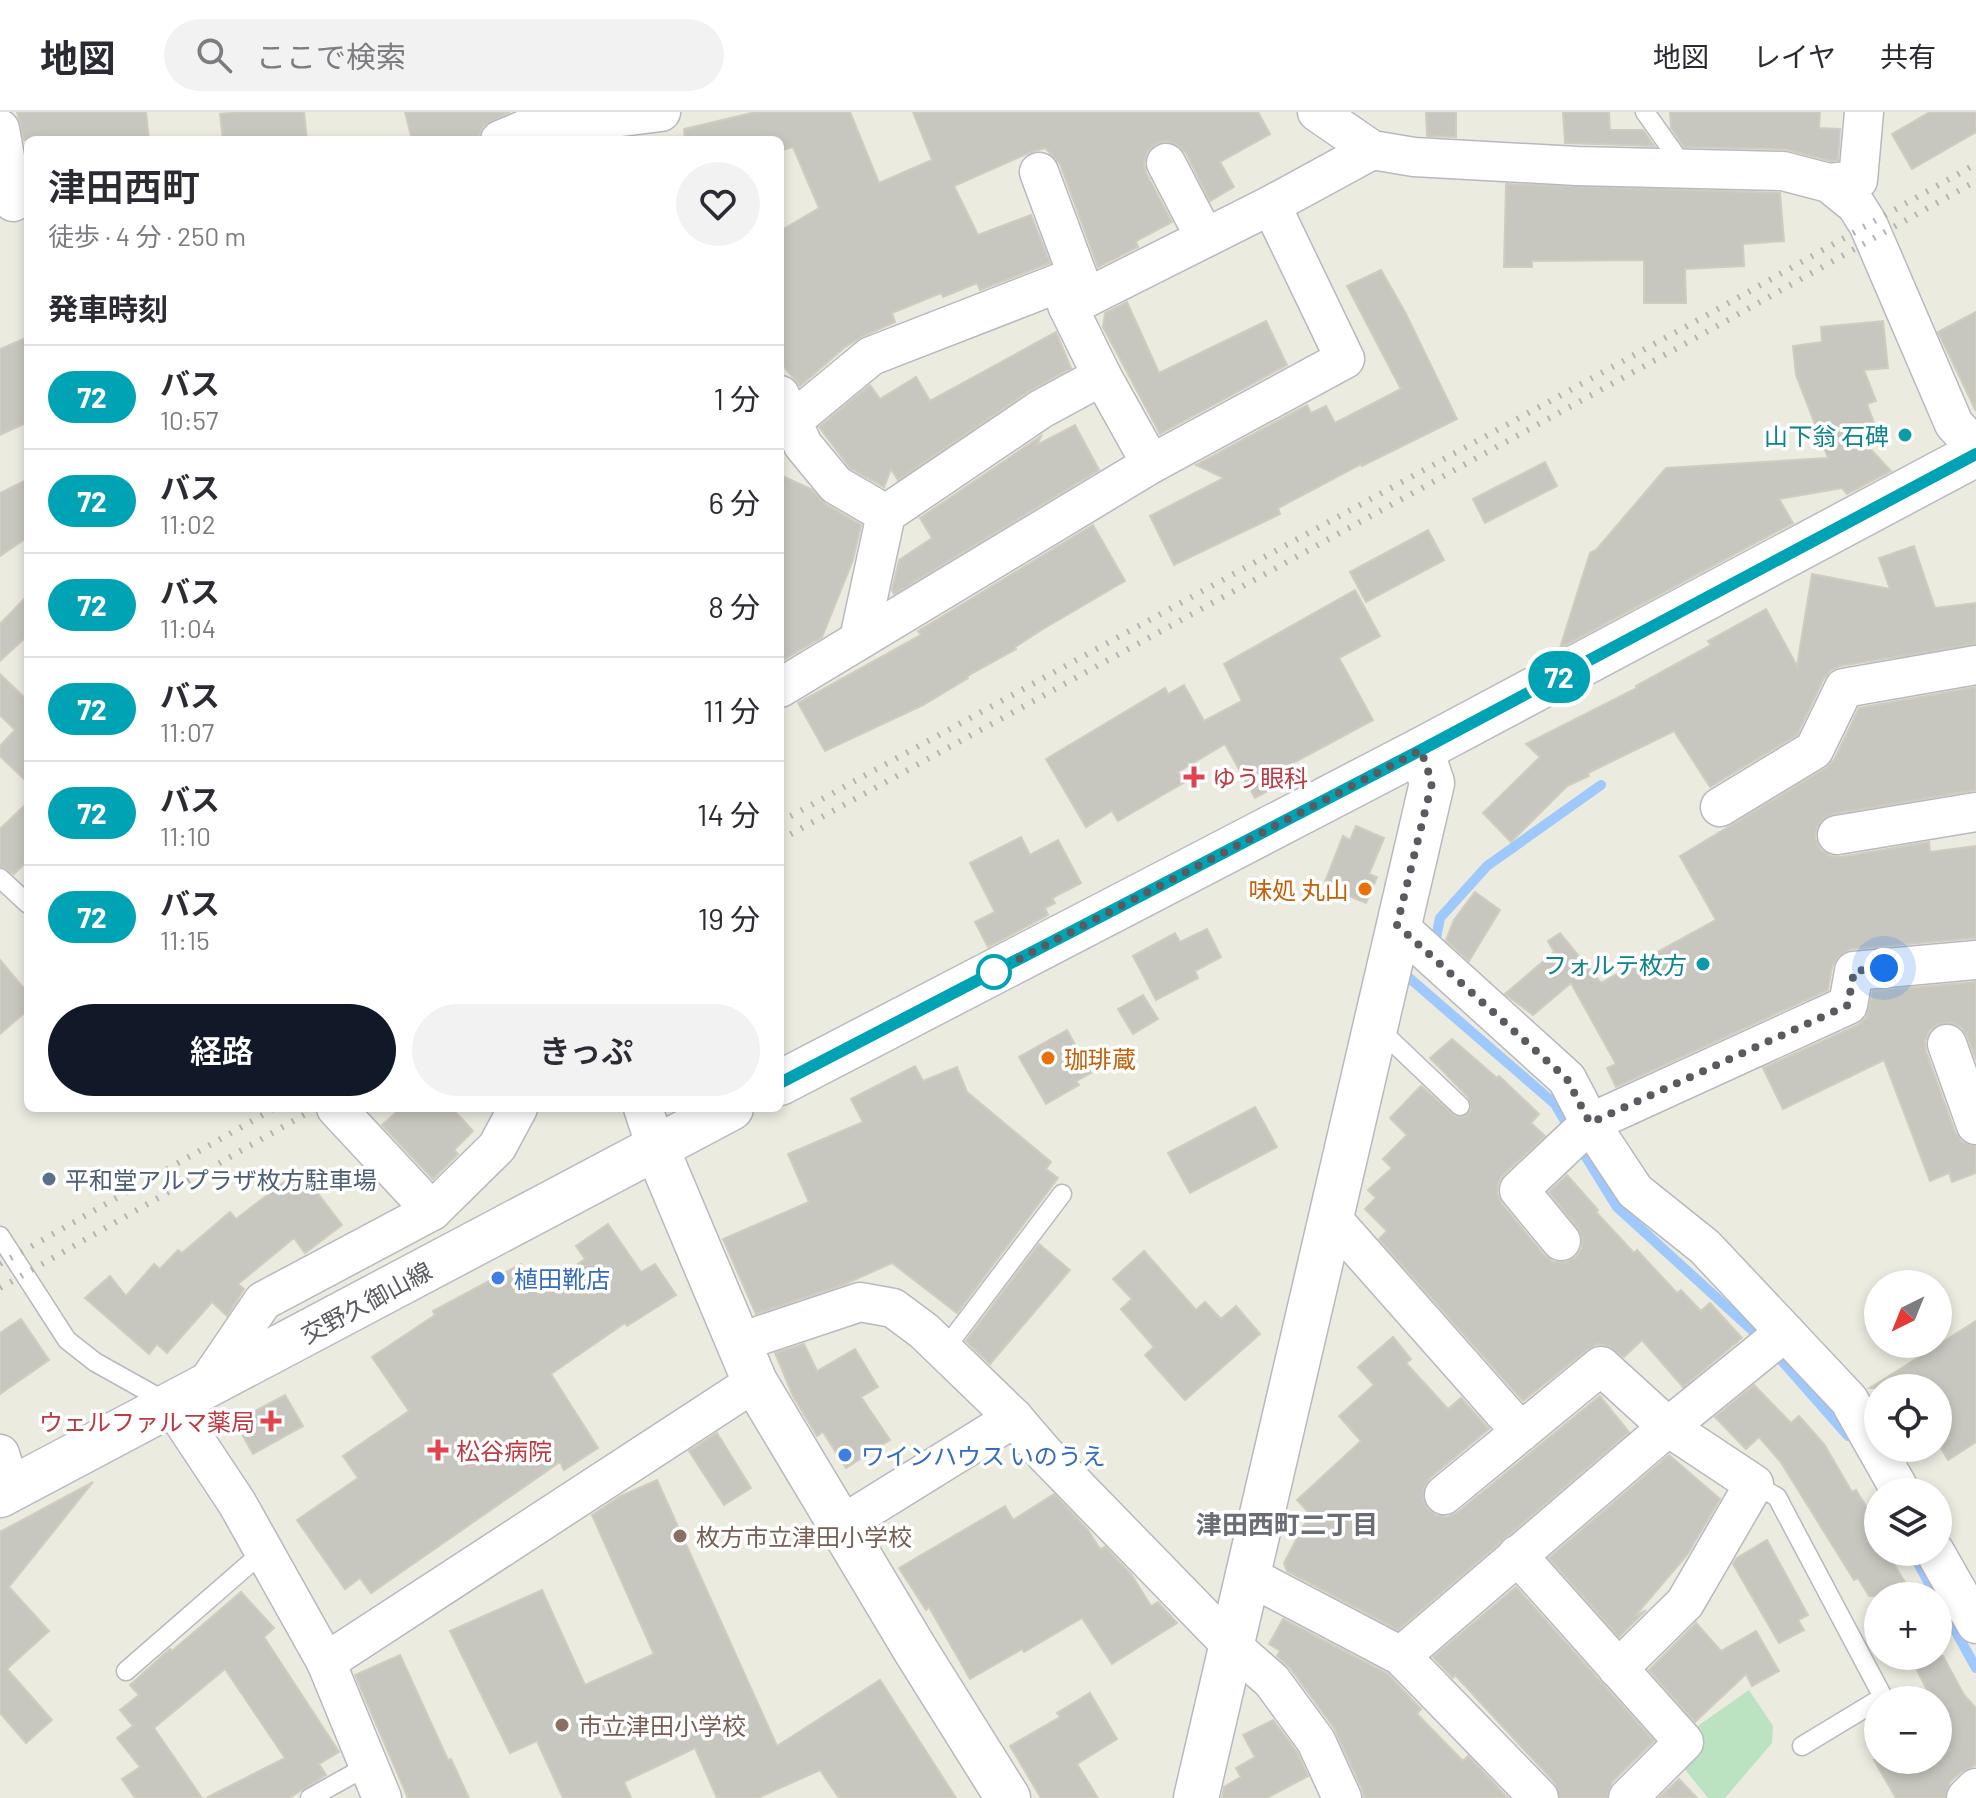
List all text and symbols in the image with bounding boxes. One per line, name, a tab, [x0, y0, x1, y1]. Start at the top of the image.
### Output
search box	[164, 19, 724, 91]
icon: search	[192, 33, 236, 77]
text: 地図	[40, 34, 116, 80]
text: ここで検索	[256, 38, 406, 74]
text: 地図	[1653, 39, 1709, 73]
text: レイヤ	[1753, 39, 1836, 73]
text: 共有	[1880, 39, 1936, 73]
button: heart	[676, 162, 760, 246]
text: 津田西町	[48, 163, 200, 209]
text: 徒歩 · 4 分 · 250 m	[48, 220, 246, 251]
text: 発車時刻	[48, 290, 168, 326]
text: バス	[160, 365, 220, 401]
text: 72	[77, 380, 107, 414]
text: 1 分	[714, 380, 760, 416]
text: 10:57	[160, 404, 218, 435]
place label: 山下翁 石碑	[1764, 421, 1889, 450]
marker: 山下翁 石碑	[1896, 426, 1914, 444]
text: バス	[160, 469, 220, 505]
text: 72	[77, 484, 107, 518]
text: 6 分	[709, 484, 760, 520]
text: 11:02	[160, 508, 216, 539]
text: バス	[160, 573, 220, 609]
text: 72	[77, 588, 107, 622]
text: 8 分	[708, 588, 760, 624]
text: 11:04	[160, 612, 216, 643]
line badge: 72	[1523, 651, 1595, 703]
text: 72	[1544, 660, 1574, 694]
text: バス	[160, 677, 220, 713]
text: 72	[77, 692, 107, 726]
text: 11 分	[703, 692, 760, 728]
text: 11:07	[160, 716, 214, 747]
place label: ゆう眼科	[1212, 763, 1308, 792]
marker: ゆう眼科	[1183, 766, 1205, 788]
text: バス	[160, 781, 220, 817]
text: 72	[77, 796, 107, 830]
text: 14 分	[697, 796, 760, 832]
text: 11:10	[160, 820, 211, 851]
place label: 味処 丸山	[1248, 875, 1349, 904]
marker: 味処 丸山	[1356, 880, 1374, 898]
text: バス	[160, 885, 220, 921]
text: 72	[77, 900, 107, 934]
text: 19 分	[698, 900, 760, 936]
text: 11:15	[160, 924, 210, 955]
your location	[1864, 948, 1904, 988]
place label: フォルテ枚方	[1543, 950, 1687, 979]
unlabelled marker	[977, 955, 1011, 989]
marker: フォルテ枚方	[1694, 955, 1712, 973]
button: 経路	[48, 1004, 396, 1096]
button: きっぷ	[412, 1004, 760, 1096]
place label: 珈琲蔵	[1064, 1044, 1136, 1073]
marker: 珈琲蔵	[1039, 1049, 1057, 1067]
place label: 平和堂アルプラザ枚方駐車場	[65, 1165, 377, 1194]
marker: 平和堂アルプラザ枚方駐車場	[40, 1170, 58, 1188]
street label: 交野久御山線	[296, 1255, 436, 1349]
place label: 植田靴店	[514, 1264, 610, 1293]
marker: 植田靴店	[489, 1269, 507, 1287]
north arrow	[1864, 1270, 1952, 1358]
map controls	[1864, 1270, 1952, 1774]
button: locate	[1864, 1374, 1952, 1462]
place label: ウェルファルマ薬局	[39, 1407, 255, 1436]
marker: ウェルファルマ薬局	[262, 1412, 280, 1430]
place label: 松谷病院	[456, 1436, 552, 1465]
marker: 松谷病院	[427, 1439, 449, 1461]
place label: ワインハウス いのうえ	[861, 1441, 1106, 1470]
marker: ワインハウス いのうえ	[836, 1446, 854, 1464]
button: layers	[1864, 1478, 1952, 1566]
district label: 津田西町二丁目	[1196, 1508, 1378, 1539]
place label: 枚方市立津田小学校	[696, 1522, 912, 1551]
marker: 枚方市立津田小学校	[671, 1527, 689, 1545]
button: +	[1864, 1582, 1952, 1670]
button: −	[1864, 1686, 1952, 1774]
place label: 市立津田小学校	[578, 1711, 746, 1740]
marker: 市立津田小学校	[553, 1716, 571, 1734]

